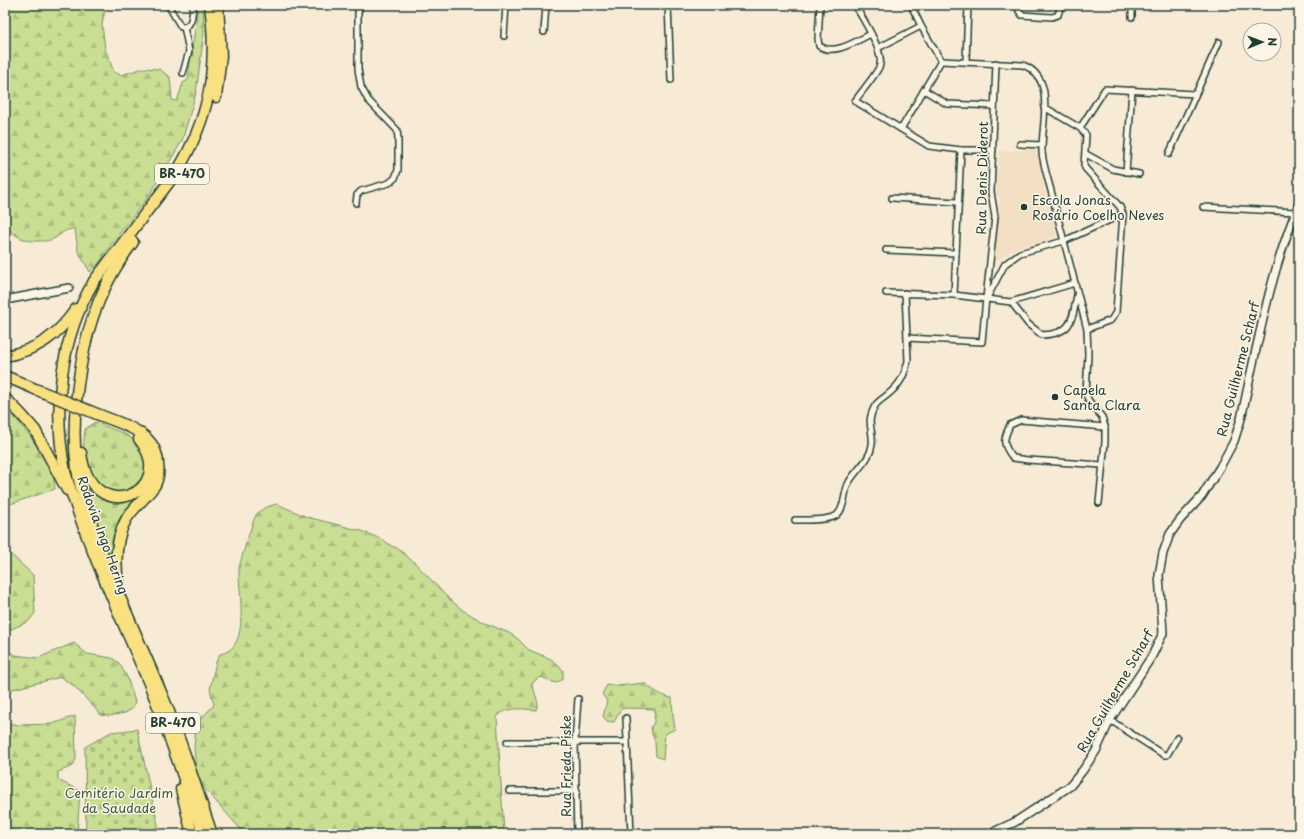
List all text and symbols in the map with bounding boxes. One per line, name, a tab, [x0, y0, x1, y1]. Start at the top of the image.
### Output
north arrow	[1242, 22, 1282, 62]
text: N	[1264, 37, 1281, 47]
street label: Rua Denis Diderot	[971, 121, 992, 235]
road number: BR-470	[155, 164, 209, 184]
place label: Escola Jonas Rosário Coelho Neves	[1032, 190, 1164, 224]
marker: Escola Jonas Rosário Coelho Neves	[1019, 202, 1029, 212]
street label: Rua Guilherme Scharf	[1212, 298, 1264, 438]
place label: Capela Santa Clara	[1063, 380, 1141, 414]
marker: Capela Santa Clara	[1050, 392, 1060, 402]
street label: Rodovia Ingo Hering	[73, 473, 134, 597]
street label: Rua Guilherme Scharf	[1072, 625, 1158, 755]
road number: BR-470	[146, 713, 200, 733]
street label: Rua Frieda Piske	[556, 715, 575, 817]
park label: Cemitério Jardim da Saudade	[65, 783, 173, 817]

